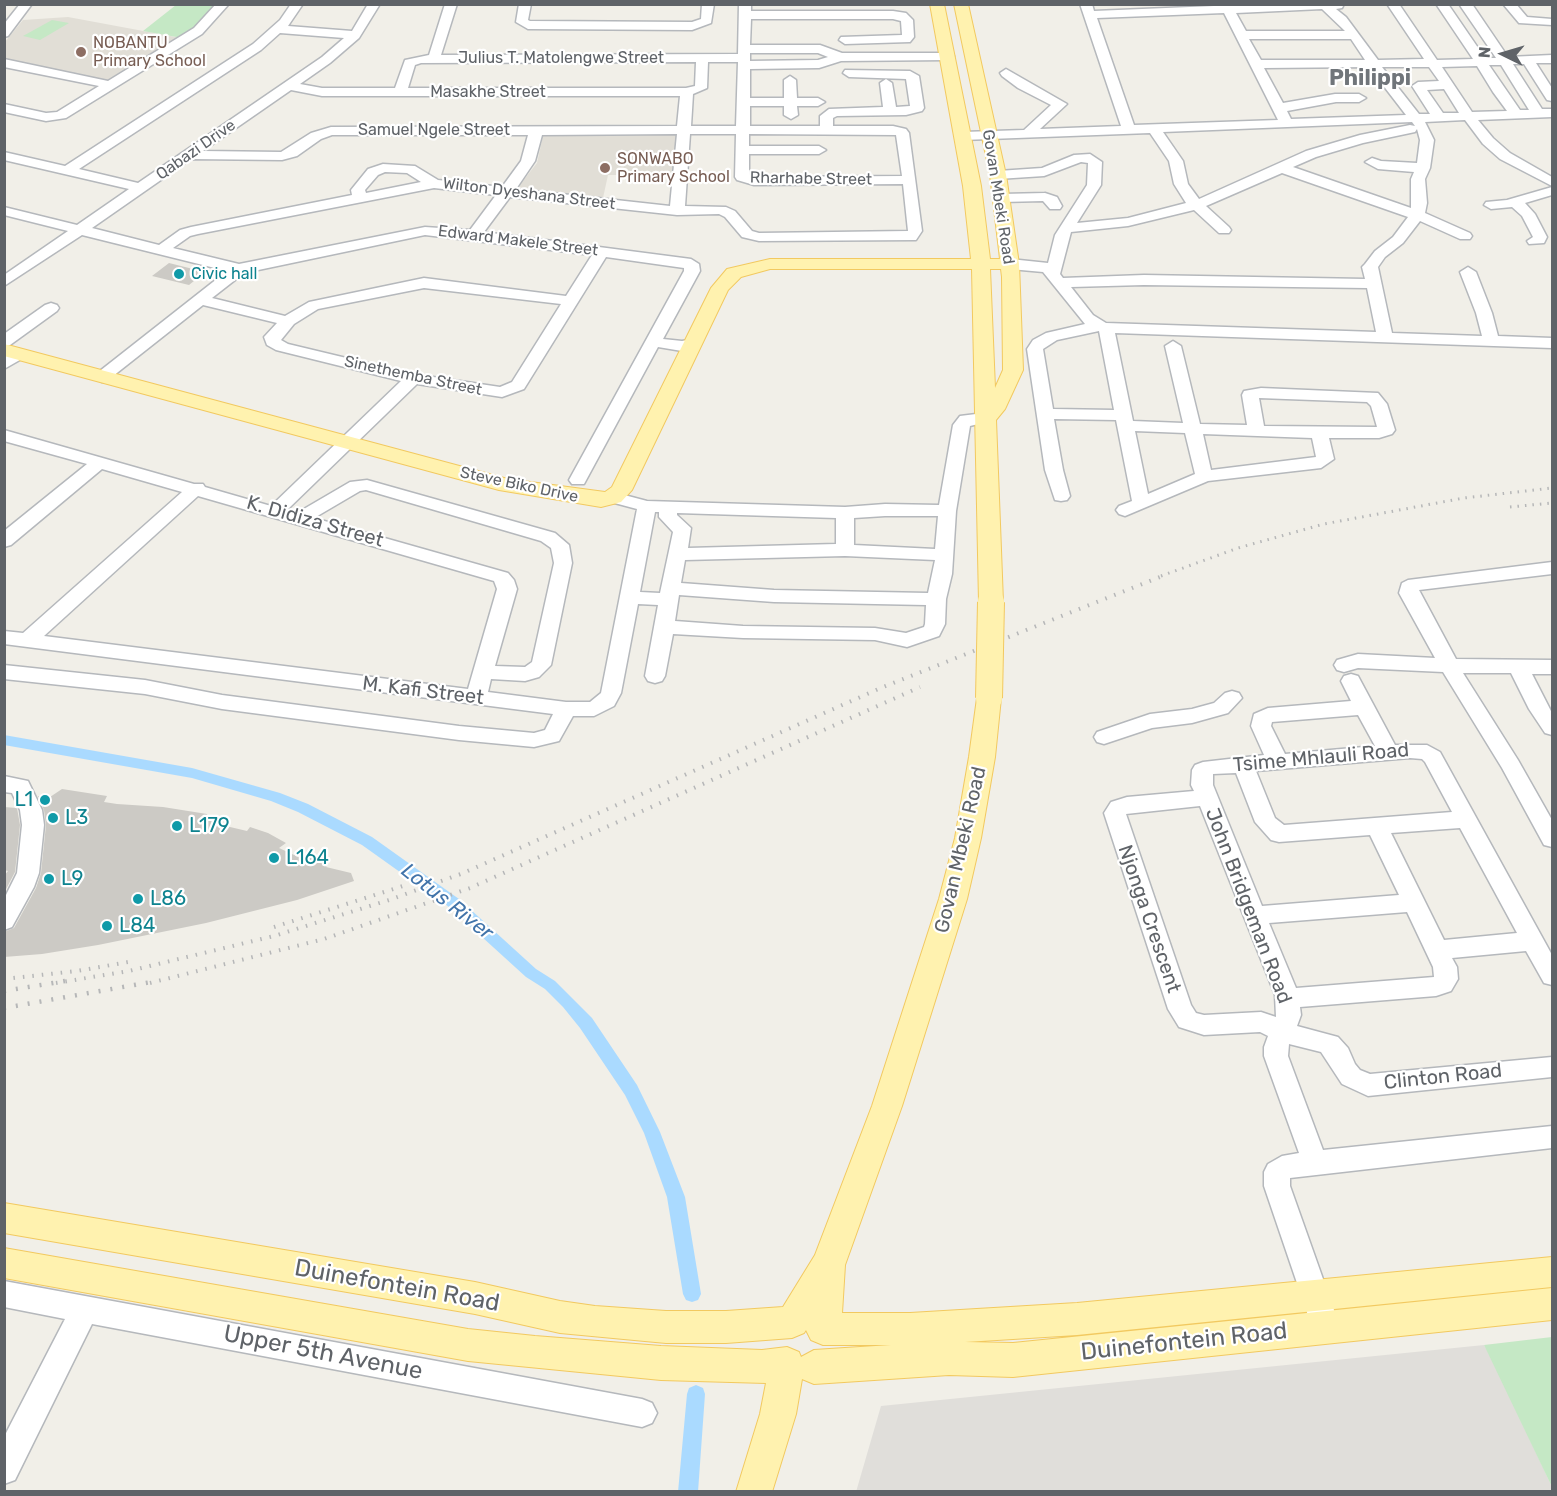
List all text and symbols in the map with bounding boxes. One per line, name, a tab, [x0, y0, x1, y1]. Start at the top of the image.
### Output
north arrow	[1473, 24, 1533, 84]
place label: NOBANTU Primary School	[93, 33, 206, 71]
marker: NOBANTU Primary School	[74, 45, 88, 59]
text: N	[1475, 46, 1495, 59]
street label: Julius T. Matolengwe Street	[458, 48, 664, 68]
district label: Philippi	[1329, 66, 1411, 92]
street label: Masakhe Street	[430, 82, 546, 102]
street label: Qabazi Drive	[153, 116, 239, 184]
street label: Samuel Ngele Street	[358, 120, 510, 140]
street label: Govan Mbeki Road	[978, 128, 1018, 266]
place label: SONWABO Primary School	[617, 149, 730, 187]
marker: SONWABO Primary School	[598, 161, 612, 175]
street label: Rharhabe Street	[750, 168, 872, 190]
street label: Wilton Dyeshana Street	[442, 174, 616, 214]
street label: Edward Makele Street	[437, 222, 599, 260]
place label: Civic hall	[191, 264, 257, 284]
marker: Civic hall	[172, 267, 186, 281]
street label: Sinethemba Street	[342, 352, 484, 400]
street label: Steve Biko Drive	[458, 463, 580, 507]
street label: K. Didiza Street	[244, 491, 386, 553]
street label: M. Kafi Street	[361, 672, 485, 710]
street label: Tsime Mhlauli Road	[1232, 738, 1410, 778]
street label: Govan Mbeki Road	[930, 765, 992, 935]
place label: L1	[15, 788, 33, 812]
marker: L1	[38, 793, 52, 807]
street label: John Bridgeman Road	[1200, 805, 1296, 1007]
place label: L3	[65, 806, 88, 830]
marker: L3	[46, 811, 60, 825]
place label: L179	[189, 814, 230, 838]
marker: L179	[170, 819, 184, 833]
street label: Njonga Crescent	[1112, 842, 1186, 996]
place label: L164	[286, 846, 329, 870]
marker: L164	[267, 851, 281, 865]
water label: Lotus River	[396, 858, 498, 946]
place label: L9	[61, 867, 83, 891]
marker: L9	[42, 872, 56, 886]
place label: L86	[150, 887, 186, 911]
marker: L86	[131, 892, 145, 906]
place label: L84	[119, 914, 155, 938]
marker: L84	[100, 919, 114, 933]
street label: Clinton Road	[1383, 1059, 1503, 1095]
street label: Duinefontein Road	[292, 1254, 502, 1318]
street label: Duinefontein Road	[1079, 1317, 1289, 1367]
street label: Upper 5th Avenue	[221, 1320, 425, 1386]

